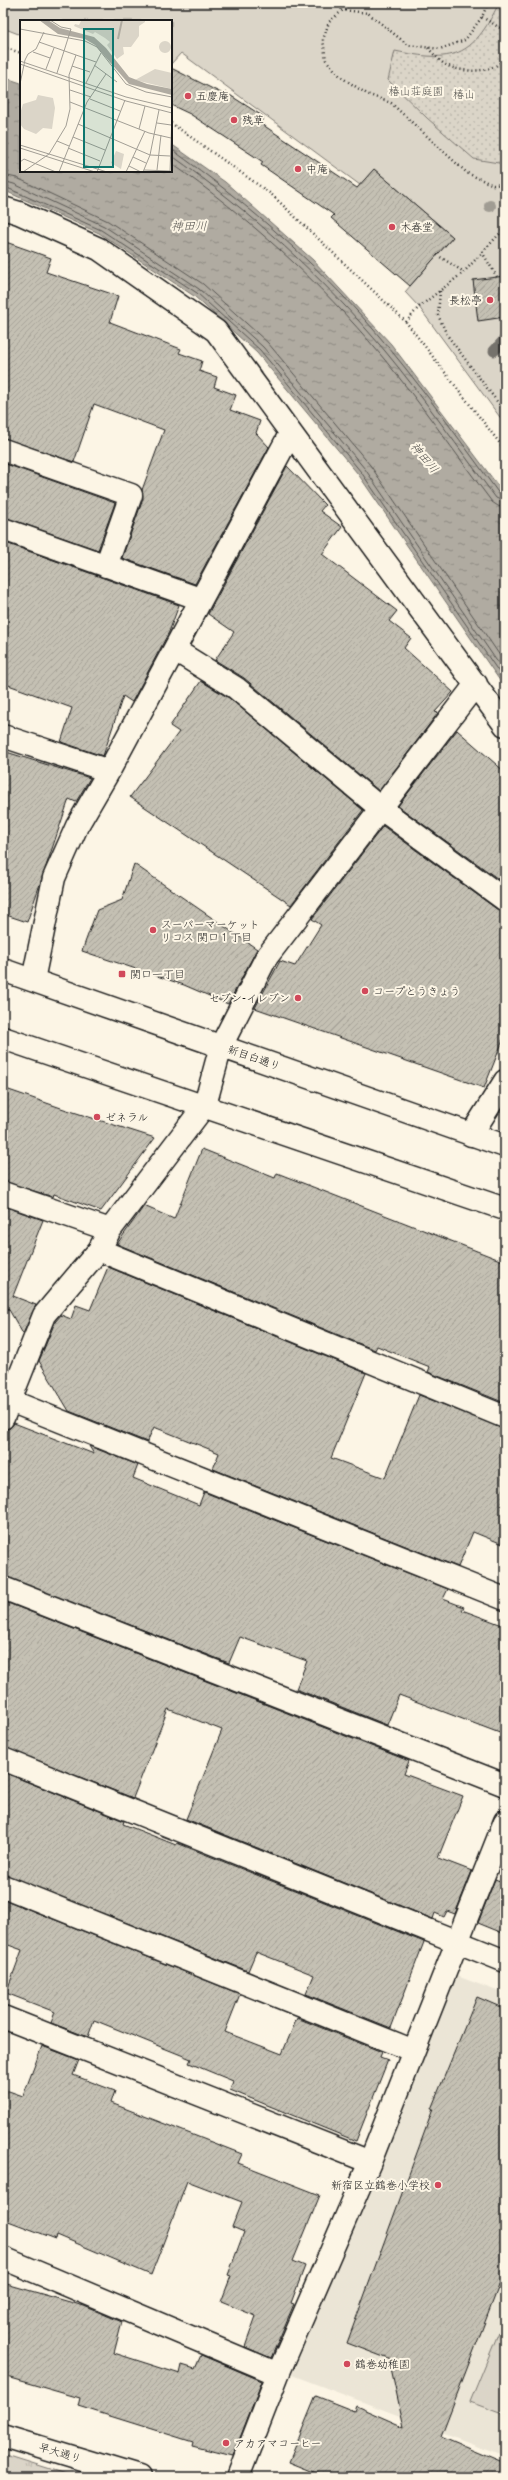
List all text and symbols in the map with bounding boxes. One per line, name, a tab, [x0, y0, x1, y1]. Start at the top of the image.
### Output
inset map	[20, 20, 172, 172]
park label: 椿山荘庭園	[389, 85, 444, 98]
park label: 椿山	[453, 88, 475, 101]
place label: 五慶庵	[196, 90, 229, 103]
marker: 五慶庵	[183, 91, 193, 101]
place label: 残草	[242, 114, 264, 127]
marker: 残草	[229, 115, 239, 125]
place label: 中庵	[306, 163, 328, 176]
marker: 中庵	[293, 164, 303, 174]
water label: 神田川	[171, 219, 207, 234]
place label: 木春堂	[400, 221, 433, 234]
marker: 木春堂	[387, 222, 397, 232]
place label: 長松亭	[449, 294, 482, 307]
marker: 長松亭	[485, 295, 495, 305]
water label: 神田川	[407, 439, 441, 477]
place label: スーパーマーケット リコス 関口１丁目	[161, 918, 260, 944]
marker: スーパーマーケット リコス 関口１丁目	[148, 925, 158, 935]
place label: 関口一丁目	[130, 968, 185, 981]
marker: 関口一丁目	[117, 969, 127, 979]
place label: コープとうきょう	[373, 985, 461, 998]
marker: コープとうきょう	[360, 986, 370, 996]
place label: セブン-イレブン	[209, 992, 290, 1005]
marker: セブン-イレブン	[293, 993, 303, 1003]
street label: 新目白通り	[226, 1043, 282, 1073]
place label: ゼネラル	[105, 1111, 149, 1124]
marker: ゼネラル	[92, 1112, 102, 1122]
place label: 新宿区立鶴巻小学校	[331, 2179, 430, 2192]
marker: 新宿区立鶴巻小学校	[433, 2180, 443, 2190]
place label: 鶴巻幼稚園	[355, 2358, 410, 2371]
marker: 鶴巻幼稚園	[342, 2359, 352, 2369]
place label: アカアマコーヒー	[234, 2437, 321, 2450]
marker: アカアマコーヒー	[221, 2438, 231, 2448]
street label: 早大通り	[37, 2440, 83, 2466]

